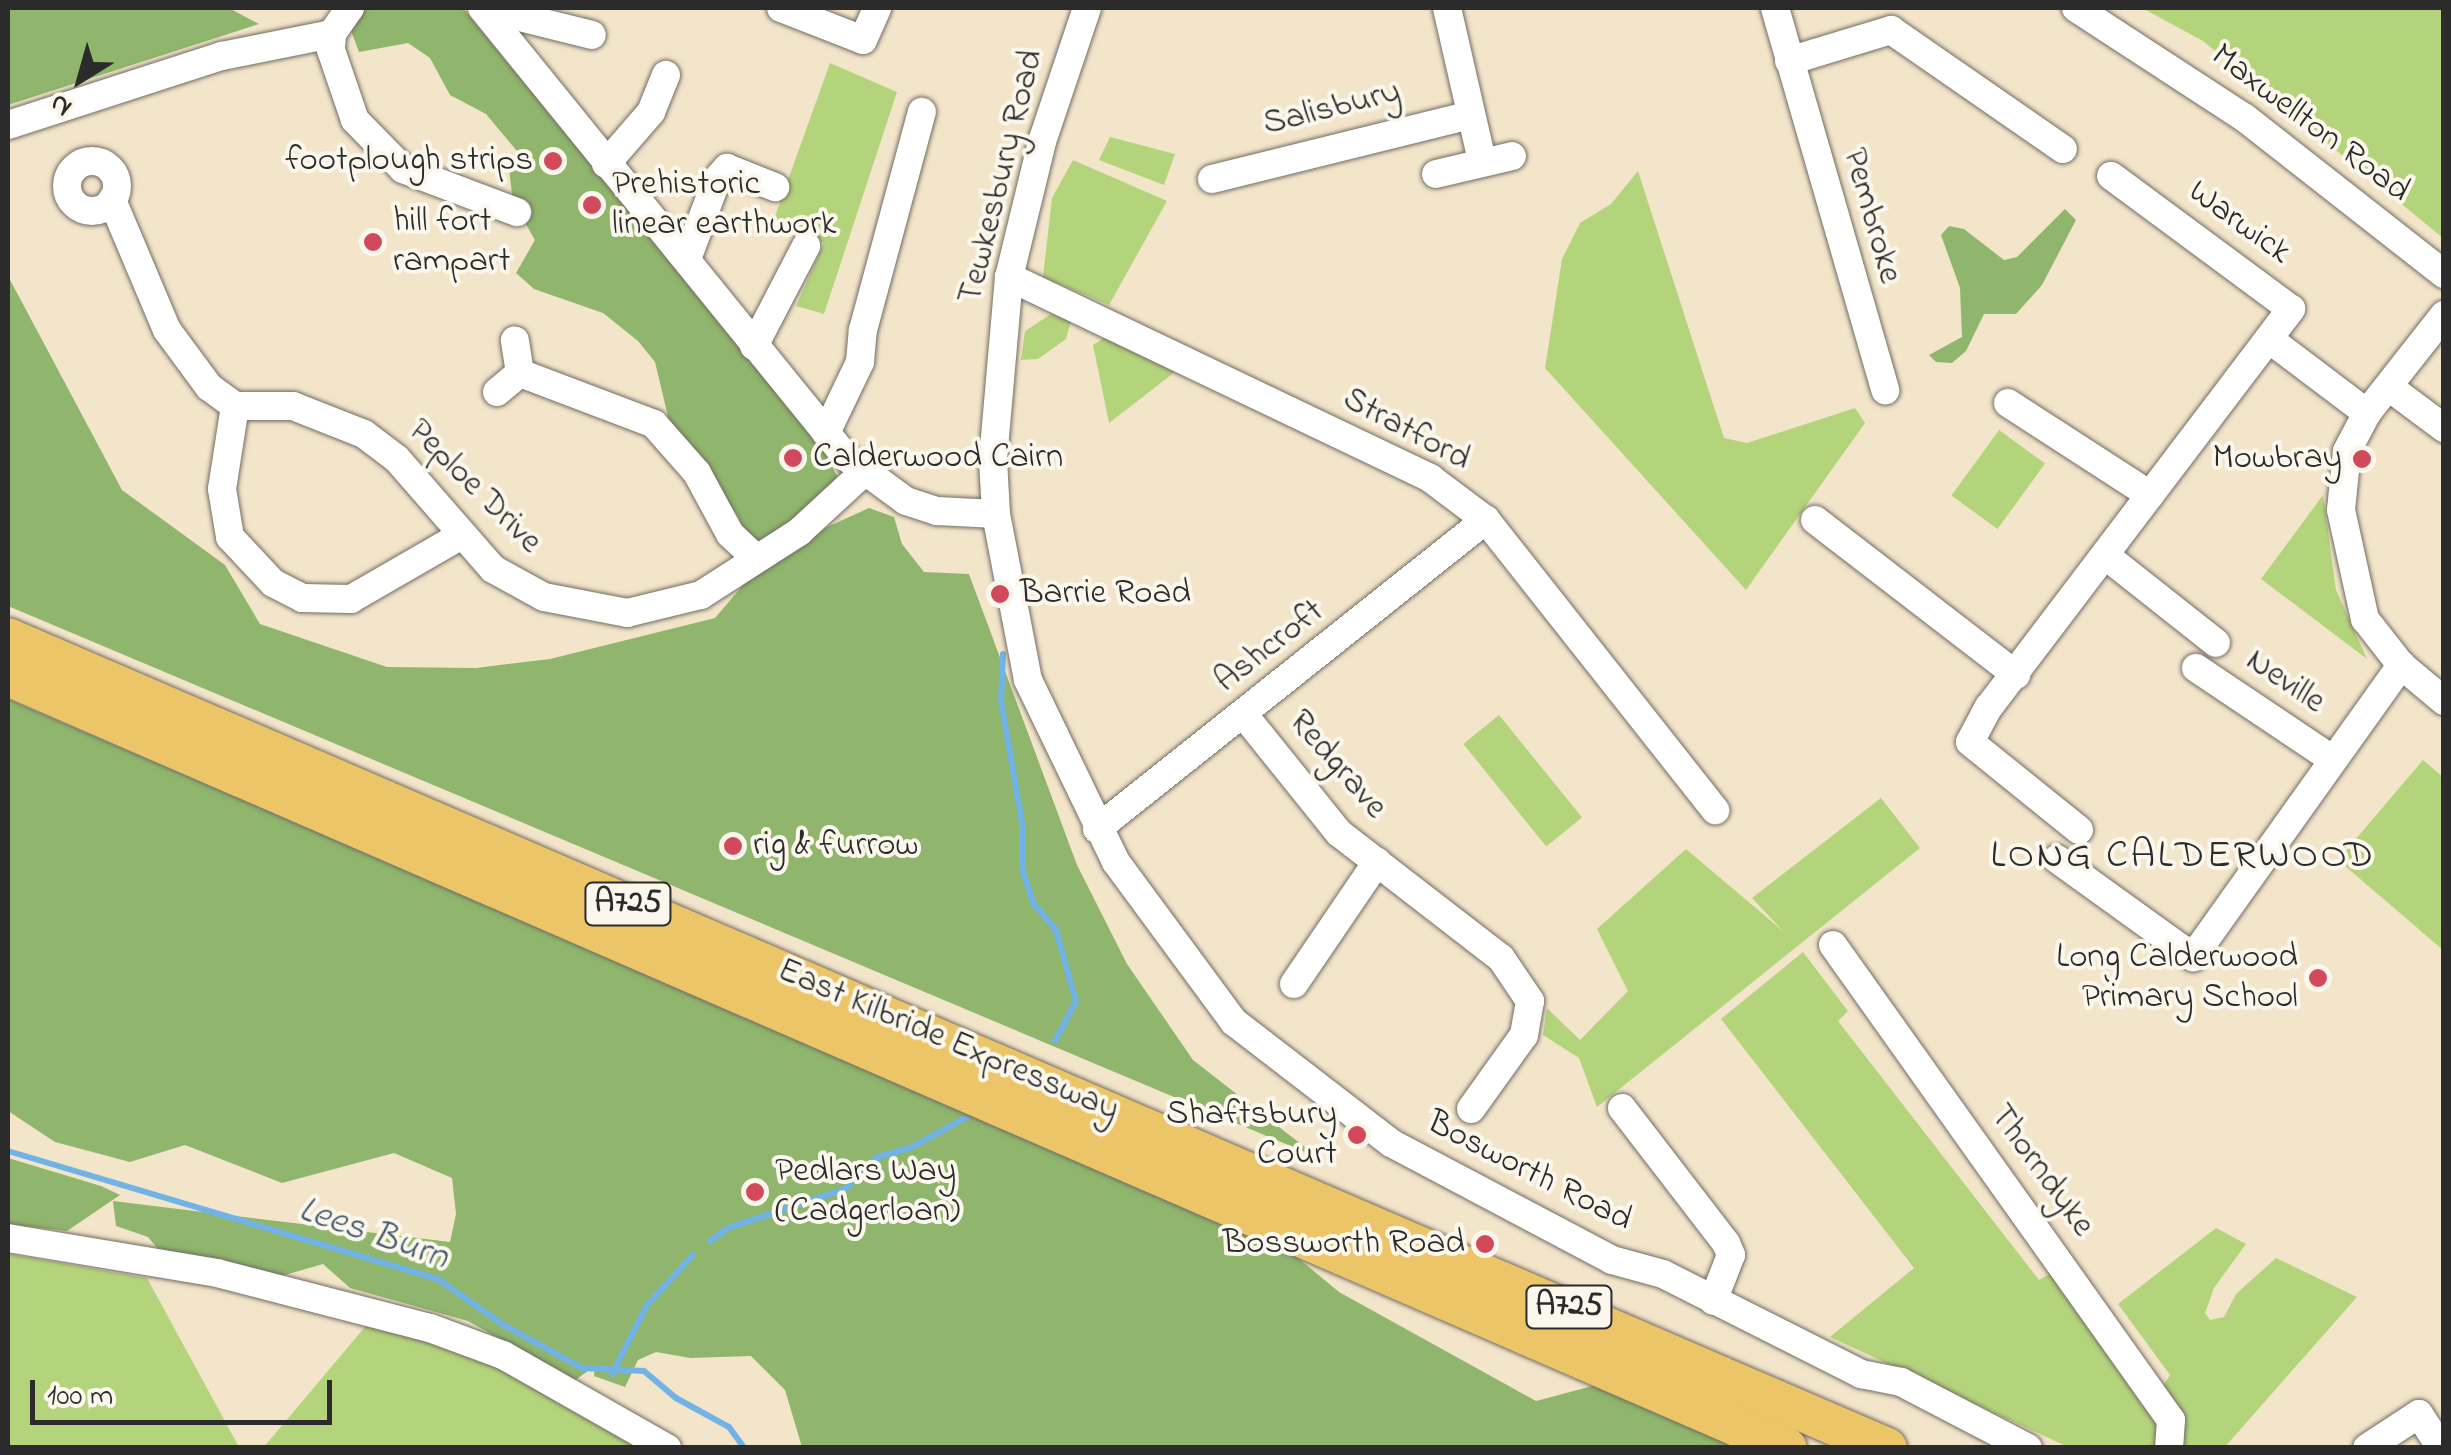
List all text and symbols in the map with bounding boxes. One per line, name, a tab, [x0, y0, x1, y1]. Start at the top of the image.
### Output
north arrow	[30, 30, 130, 130]
street label: Maxwellton Road	[2202, 36, 2418, 212]
street label: Tewkesbury Road	[950, 46, 1054, 308]
street label: Salisbury	[1259, 72, 1405, 146]
text: N	[42, 82, 82, 126]
place label: footplough strips	[285, 140, 533, 182]
street label: Pembroke	[1832, 144, 1910, 288]
marker: footplough strips	[542, 150, 564, 172]
place label: Prehistoric linear earthwork	[612, 164, 836, 246]
street label: Warwick	[2179, 172, 2299, 274]
marker: Prehistoric linear earthwork	[581, 194, 603, 216]
place label: hill fort rampart	[393, 201, 510, 283]
marker: hill fort rampart	[362, 231, 384, 253]
street label: Stratford	[1335, 379, 1477, 481]
street label: Peploe Drive	[398, 411, 550, 563]
place label: Calderwood Cairn	[813, 437, 1063, 479]
place label: Mowbray	[2213, 438, 2342, 480]
marker: Calderwood Cairn	[782, 447, 804, 469]
marker: Mowbray	[2351, 448, 2373, 470]
place label: Barrie Road	[1020, 573, 1191, 615]
marker: Barrie Road	[989, 583, 1011, 605]
street label: Ashcroft	[1207, 591, 1333, 703]
street label: Neville	[2237, 640, 2333, 724]
street label: Redgrave	[1278, 702, 1396, 828]
place label: rig & furrow	[753, 825, 918, 867]
district label: LONG CALDERWOOD	[1990, 833, 2376, 881]
marker: rig & furrow	[722, 835, 744, 857]
road number: A725	[583, 877, 673, 931]
place label: Long Calderwood Primary School	[2056, 937, 2298, 1019]
street label: East Kilbride Expressway	[771, 950, 1125, 1132]
marker: Long Calderwood Primary School	[2307, 967, 2329, 989]
place label: Shaftsbury Court	[1166, 1094, 1337, 1176]
street label: Thorndyke	[1979, 1097, 2103, 1245]
street label: Bosworth Road	[1419, 1102, 1639, 1242]
marker: Shaftsbury Court	[1346, 1124, 1368, 1146]
place label: Pedlars Way (Cadgerloan)	[775, 1151, 960, 1233]
marker: Pedlars Way (Cadgerloan)	[744, 1181, 766, 1203]
water label: Lees Burn	[292, 1188, 454, 1282]
place label: Bossworth Road	[1223, 1223, 1465, 1265]
marker: Bossworth Road	[1474, 1233, 1496, 1255]
road number: A725	[1524, 1280, 1614, 1334]
scale bar	[35, 1360, 338, 1422]
text: 100 m	[47, 1375, 113, 1419]

